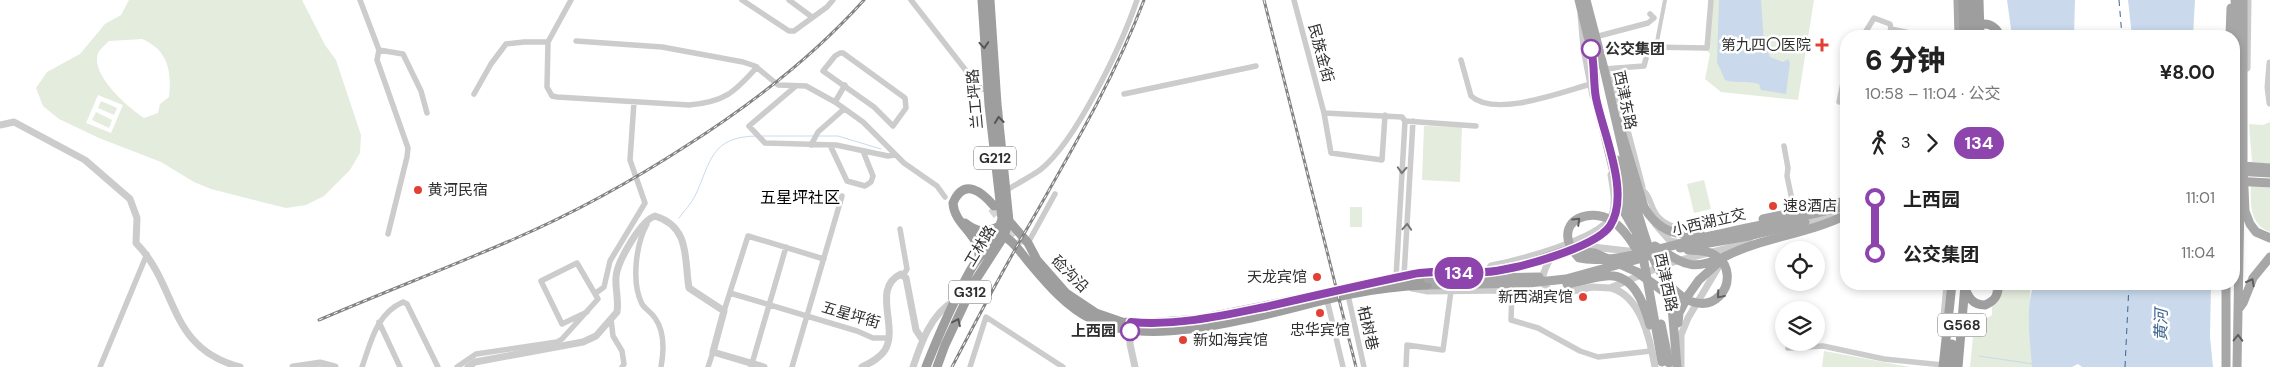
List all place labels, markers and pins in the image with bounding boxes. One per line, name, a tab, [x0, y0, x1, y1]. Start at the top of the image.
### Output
place label: 第九四〇医院	[1721, 35, 1811, 55]
marker: 第九四〇医院	[1815, 38, 1829, 52]
marker: 公交集团	[1581, 39, 1601, 59]
place label: 公交集团	[1605, 39, 1665, 59]
place label: 黄河民宿	[428, 180, 488, 200]
marker: 黄河民宿	[412, 184, 424, 196]
place label: 速8酒店	[1783, 196, 1837, 216]
marker: 速8酒店	[1767, 200, 1779, 212]
place label: 天龙宾馆	[1247, 267, 1307, 287]
marker: 天龙宾馆	[1311, 271, 1323, 283]
place label: 新西湖宾馆	[1498, 287, 1573, 307]
marker: 新西湖宾馆	[1577, 291, 1589, 303]
marker: 忠华宾馆	[1314, 307, 1326, 319]
place label: 忠华宾馆	[1290, 320, 1350, 340]
place label: 上西园	[1071, 321, 1116, 341]
marker: 上西园	[1120, 321, 1140, 341]
place label: 新如海宾馆	[1193, 330, 1268, 350]
marker: 新如海宾馆	[1177, 334, 1189, 346]

